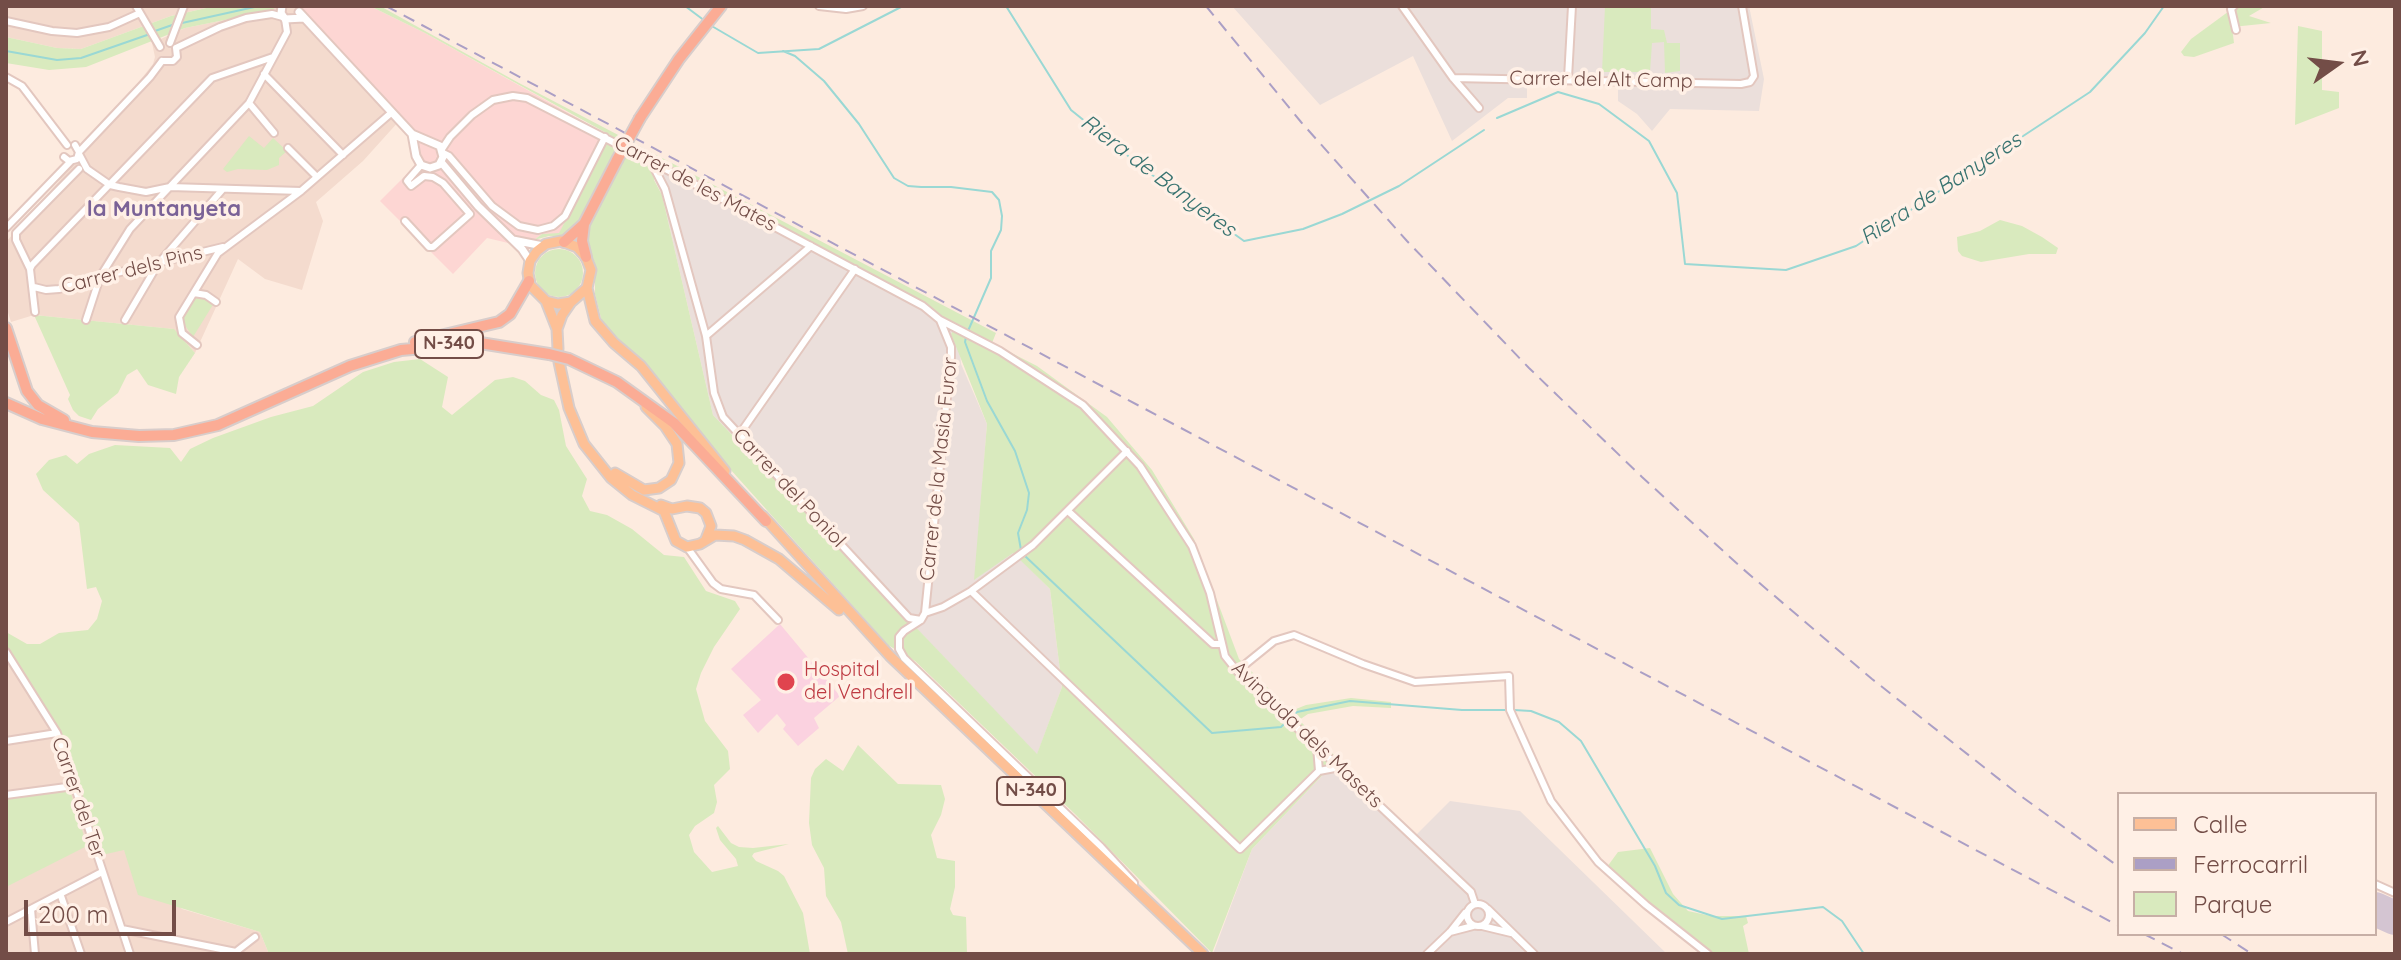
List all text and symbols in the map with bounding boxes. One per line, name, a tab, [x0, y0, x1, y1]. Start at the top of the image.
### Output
north arrow	[2297, 24, 2377, 104]
text: N	[2345, 47, 2376, 69]
street label: Carrer del Alt Camp	[1509, 66, 1693, 94]
water label: Riera de Banyeres	[1075, 109, 1241, 243]
water label: Riera de Banyeres	[1855, 127, 2027, 251]
street label: Carrer de les Mates	[610, 131, 780, 237]
district label: la Muntanyeta	[87, 196, 241, 222]
street label: Carrer dels Pins	[59, 241, 205, 299]
road number: N-340	[415, 330, 483, 358]
street label: Carrer de la Masia Furor	[915, 356, 963, 582]
street label: Carrer del Poniol	[728, 423, 850, 553]
street label: Avinguda dels Masets	[1226, 657, 1388, 813]
place label: Hospital del Vendrell	[804, 658, 913, 705]
marker: Hospital del Vendrell	[775, 671, 797, 693]
street label: Carrer del Ter	[46, 734, 110, 862]
road number: N-340	[997, 777, 1065, 805]
legend	[2117, 792, 2377, 936]
text: Calle	[2193, 809, 2248, 839]
text: Ferrocarril	[2193, 849, 2308, 879]
scale bar	[28, 884, 180, 934]
text: Parque	[2193, 889, 2272, 919]
text: 200 m	[38, 899, 108, 929]

